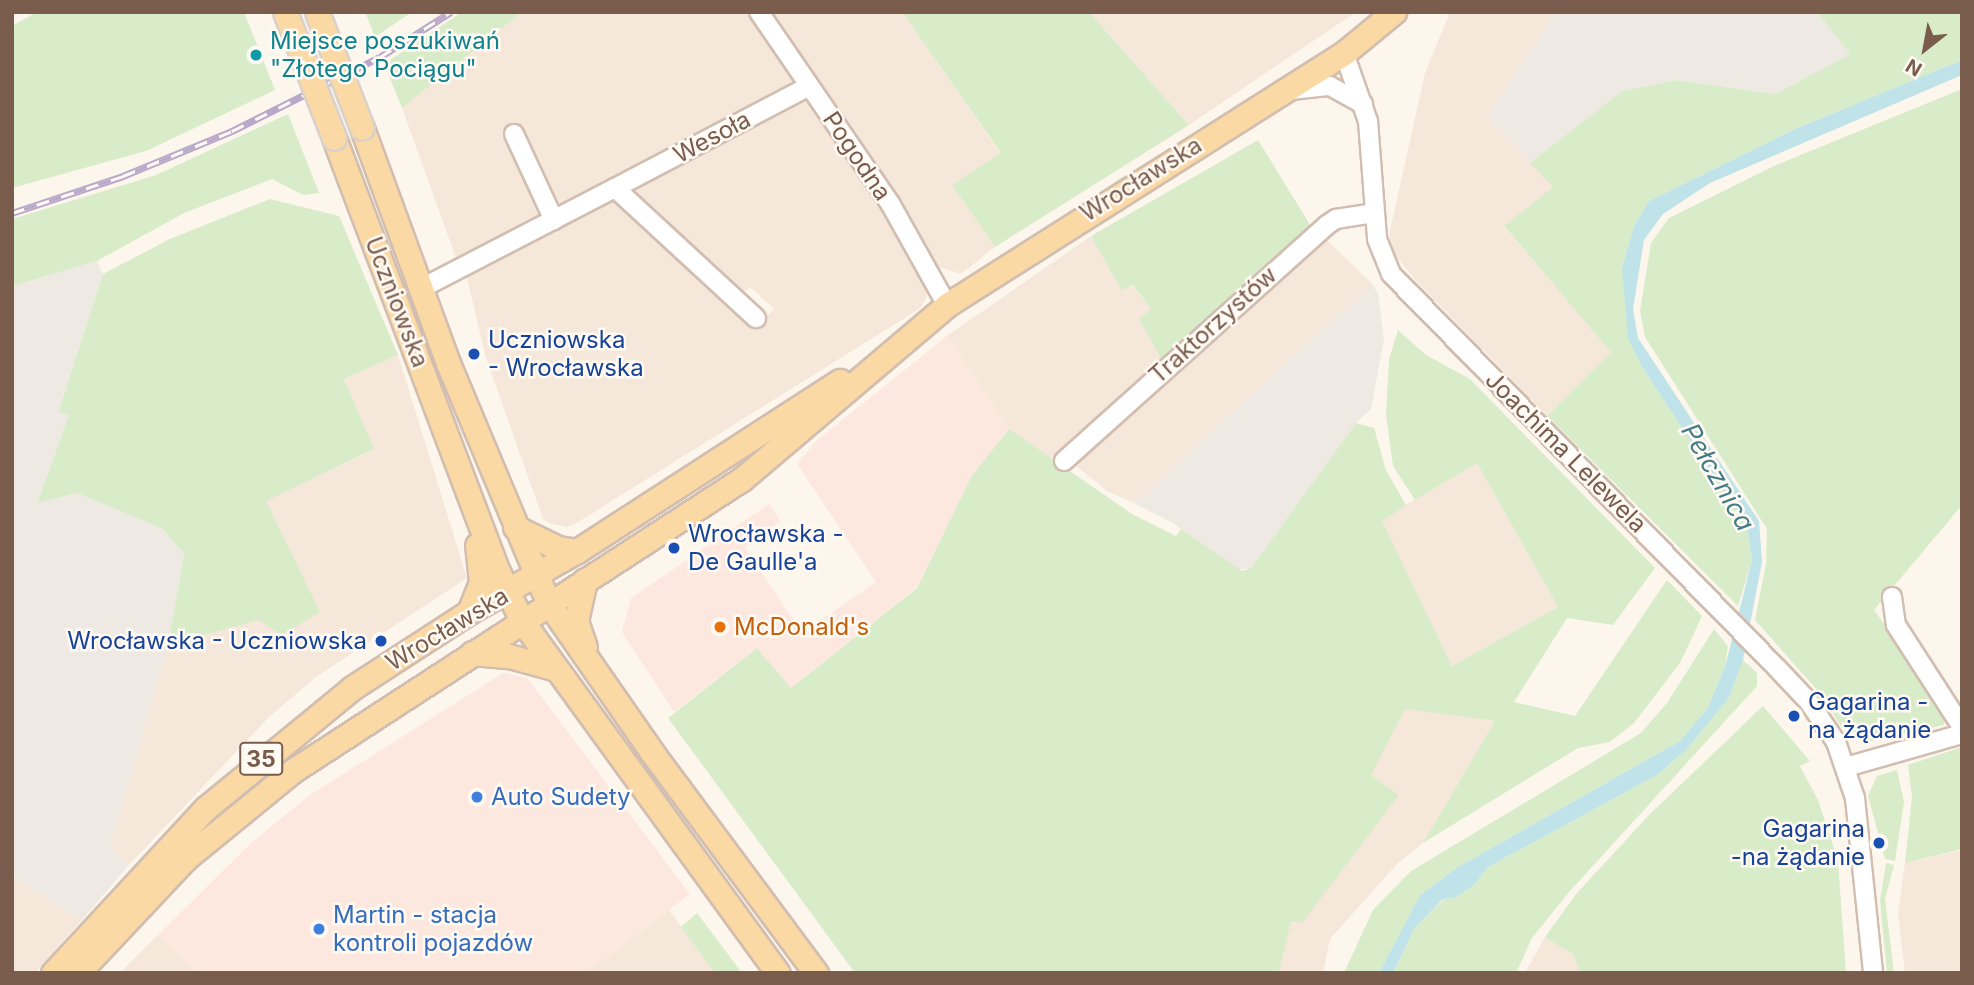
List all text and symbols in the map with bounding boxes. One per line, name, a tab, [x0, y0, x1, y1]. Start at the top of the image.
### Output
north arrow	[1890, 14, 1960, 84]
place label: Miejsce poszukiwań "Złotego Pociągu"	[270, 27, 500, 83]
marker: Miejsce poszukiwań "Złotego Pociągu"	[248, 47, 264, 63]
text: N	[1902, 54, 1926, 81]
street label: Wesoła	[669, 105, 755, 169]
street label: Pogodna	[817, 106, 897, 206]
street label: Wrocławska	[1075, 130, 1207, 228]
street label: Uczniowska	[359, 233, 435, 371]
street label: Traktorzystów	[1143, 260, 1283, 390]
place label: Uczniowska - Wrocławska	[488, 326, 644, 382]
marker: Uczniowska - Wrocławska	[466, 346, 482, 362]
street label: Joachima Lelewela	[1479, 365, 1653, 539]
water label: Pełcznica	[1675, 418, 1761, 536]
place label: Wrocławska - De Gaulle'a	[688, 520, 844, 576]
marker: Wrocławska - De Gaulle'a	[666, 540, 682, 556]
street label: Wrocławska	[381, 581, 513, 677]
place label: McDonald's	[734, 613, 869, 641]
marker: McDonald's	[712, 619, 728, 635]
place label: Wrocławska - Uczniowska	[67, 627, 367, 655]
marker: Wrocławska - Uczniowska	[373, 633, 389, 649]
place label: Gagarina - na żądanie	[1808, 688, 1931, 744]
marker: Gagarina - na żądanie	[1786, 708, 1802, 724]
road number: 35	[238, 740, 284, 778]
place label: Auto Sudety	[491, 783, 631, 811]
marker: Auto Sudety	[469, 789, 485, 805]
place label: Gagarina -na żądanie	[1731, 815, 1865, 871]
marker: Gagarina -na żądanie	[1871, 835, 1887, 851]
place label: Martin - stacja kontroli pojazdów	[333, 901, 533, 957]
marker: Martin - stacja kontroli pojazdów	[311, 921, 327, 937]

